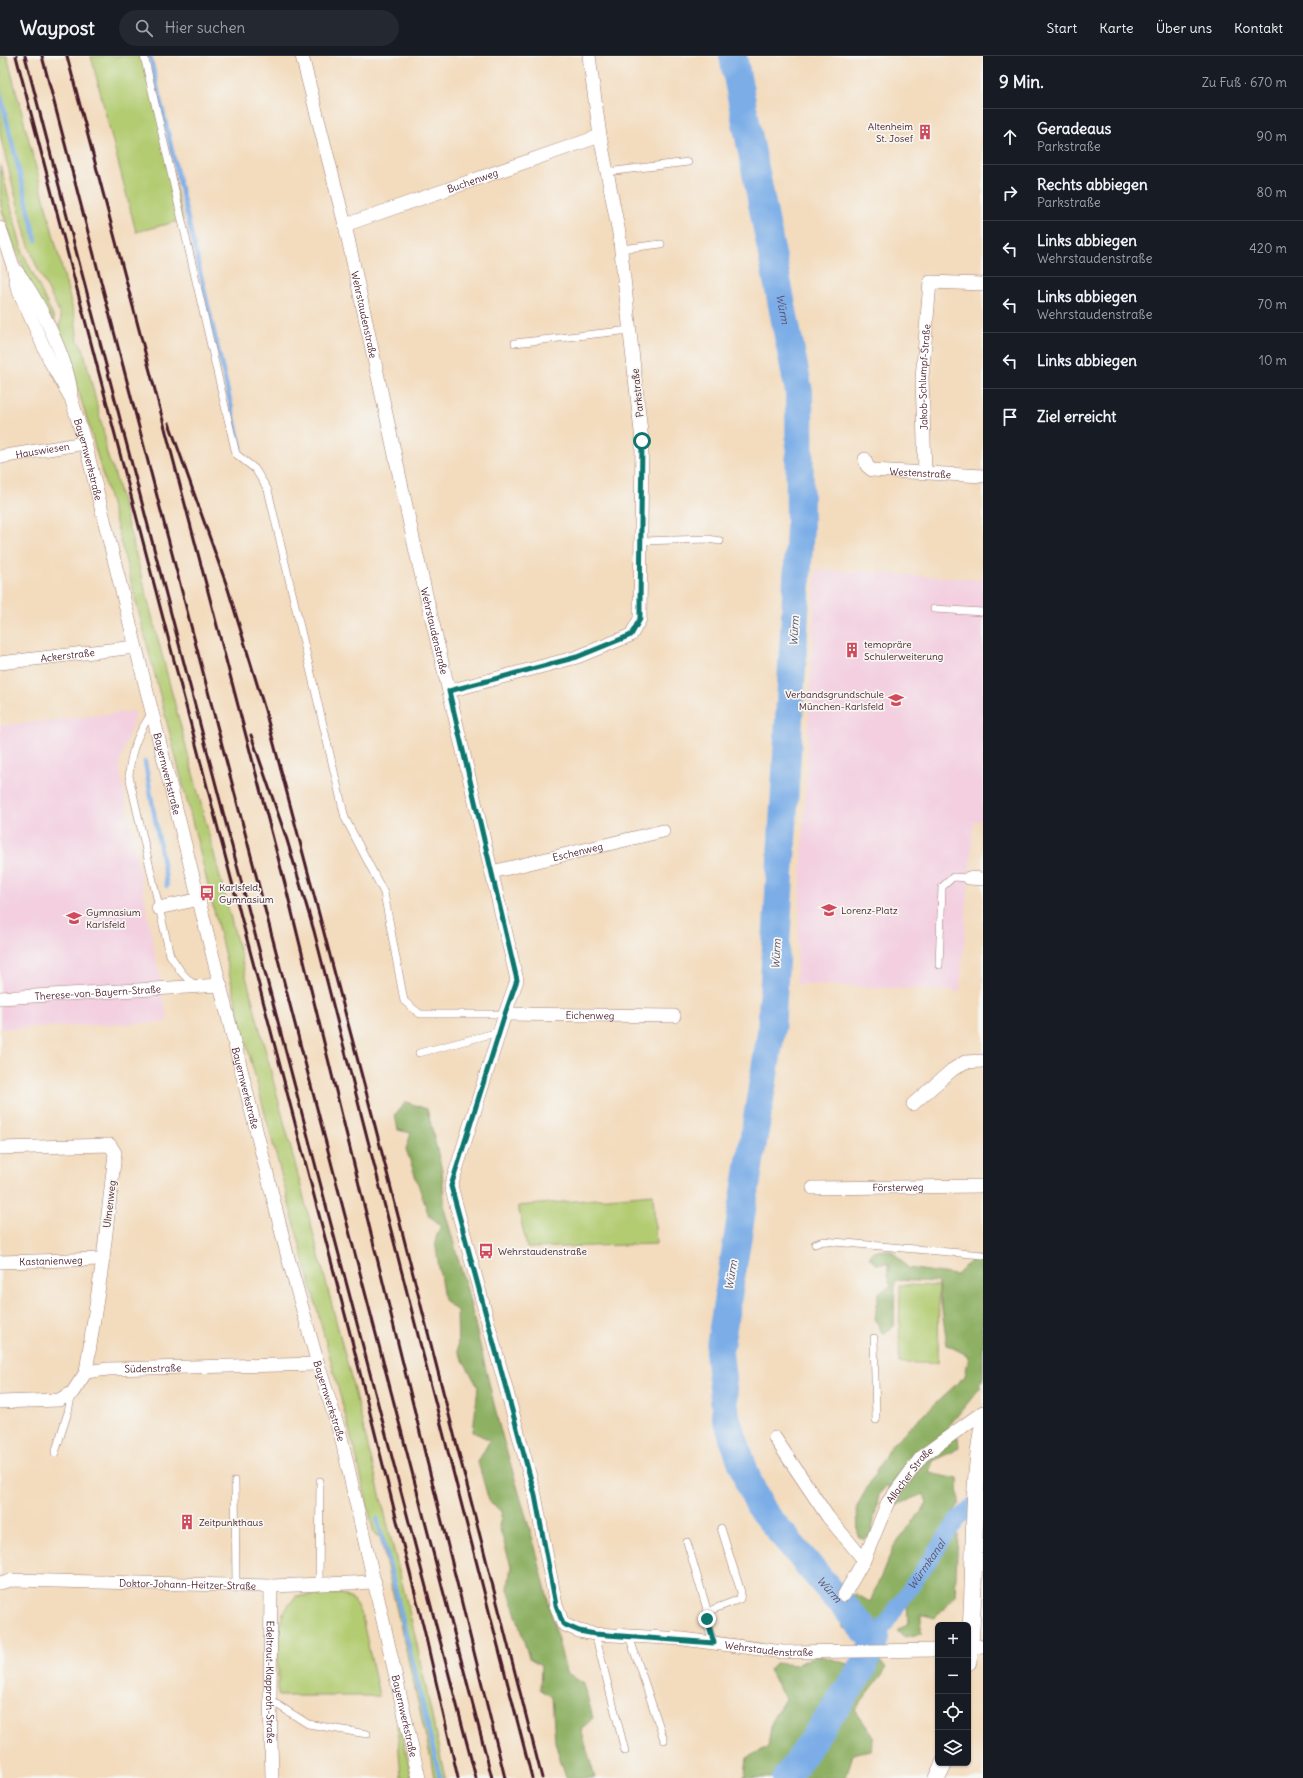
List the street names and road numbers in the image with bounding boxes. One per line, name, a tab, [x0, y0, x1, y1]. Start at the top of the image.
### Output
street label: Buchenweg	[445, 166, 500, 196]
street label: Wehrstaudenstraße	[348, 270, 380, 359]
street label: Jakob-Schlumpf-Straße	[916, 324, 933, 430]
street label: Parkstraße	[628, 368, 647, 418]
street label: Bayernwerkstraße	[71, 417, 105, 502]
street label: Hauswiesen	[15, 440, 71, 461]
street label: Westenstraße	[889, 465, 951, 481]
street label: Wehrstaudenstraße	[418, 586, 451, 676]
street label: Ackerstraße	[40, 646, 95, 665]
street label: Bayernwerkstraße	[150, 731, 183, 816]
street label: Eschenweg	[551, 840, 604, 864]
street label: Therese-von-Bayern-Straße	[34, 983, 161, 1003]
street label: Eichenweg	[565, 1009, 615, 1022]
street label: Bayernwerkstraße	[229, 1046, 262, 1131]
street label: Ulmenweg	[100, 1180, 119, 1229]
street label: Försterweg	[872, 1181, 924, 1194]
street label: Kastanienweg	[19, 1254, 83, 1268]
street label: Bayernwerkstraße	[310, 1359, 348, 1443]
street label: Südenstraße	[124, 1361, 181, 1376]
street label: Allacher Straße	[884, 1444, 936, 1506]
street label: Doktor-Johann-Heitzer-Straße	[119, 1576, 256, 1593]
street label: Edeltraut-Klapproth-Straße	[263, 1620, 277, 1744]
street label: Wehrstaudenstraße	[724, 1638, 813, 1659]
street label: Bayernwerkstraße	[389, 1674, 420, 1759]

